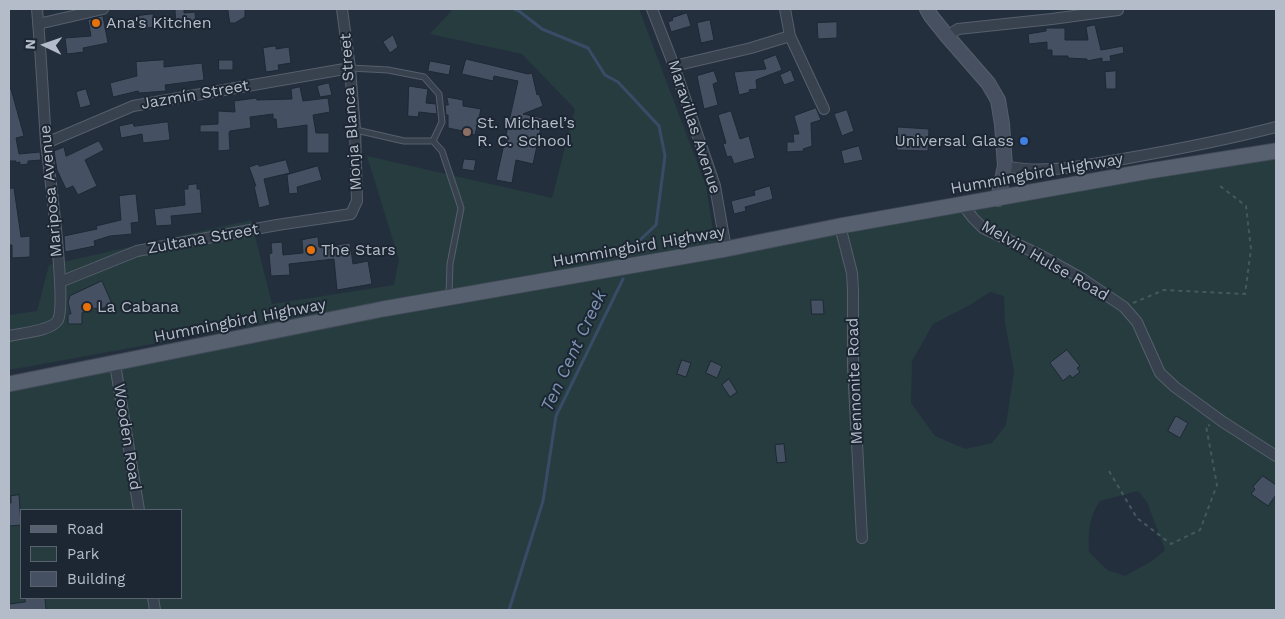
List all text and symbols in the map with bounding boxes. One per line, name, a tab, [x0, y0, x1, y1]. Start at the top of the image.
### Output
place label: Ana's Kitchen	[106, 13, 212, 33]
marker: Ana's Kitchen	[90, 17, 102, 29]
north arrow	[20, 20, 70, 70]
street label: Monja Blanca Street	[336, 33, 366, 191]
text: N	[22, 39, 38, 50]
street label: Maravillas Avenue	[663, 58, 725, 196]
street label: Jazmín Street	[139, 76, 251, 114]
place label: St. Michael’s R. C. School	[477, 113, 575, 151]
street label: Mariposa Avenue	[36, 124, 66, 258]
marker: St. Michael’s R. C. School	[461, 126, 473, 138]
place label: Universal Glass	[895, 131, 1014, 151]
marker: Universal Glass	[1018, 135, 1030, 147]
street label: Hummingbird Highway	[949, 149, 1125, 199]
street label: Melvin Hulse Road	[978, 217, 1112, 305]
street label: Zultana Street	[146, 220, 260, 258]
street label: Hummingbird Highway	[551, 222, 727, 272]
place label: The Stars	[321, 240, 396, 260]
marker: The Stars	[305, 244, 317, 256]
water label: Ten Cent Creek	[536, 287, 612, 415]
street label: Hummingbird Highway	[152, 295, 328, 347]
place label: La Cabana	[97, 297, 179, 317]
marker: La Cabana	[81, 301, 93, 313]
street label: Mennonite Road	[843, 317, 867, 445]
street label: Wooden Road	[109, 382, 145, 492]
legend	[20, 509, 182, 599]
text: Road	[67, 520, 104, 538]
text: Park	[67, 545, 99, 563]
text: Building	[67, 570, 125, 588]

